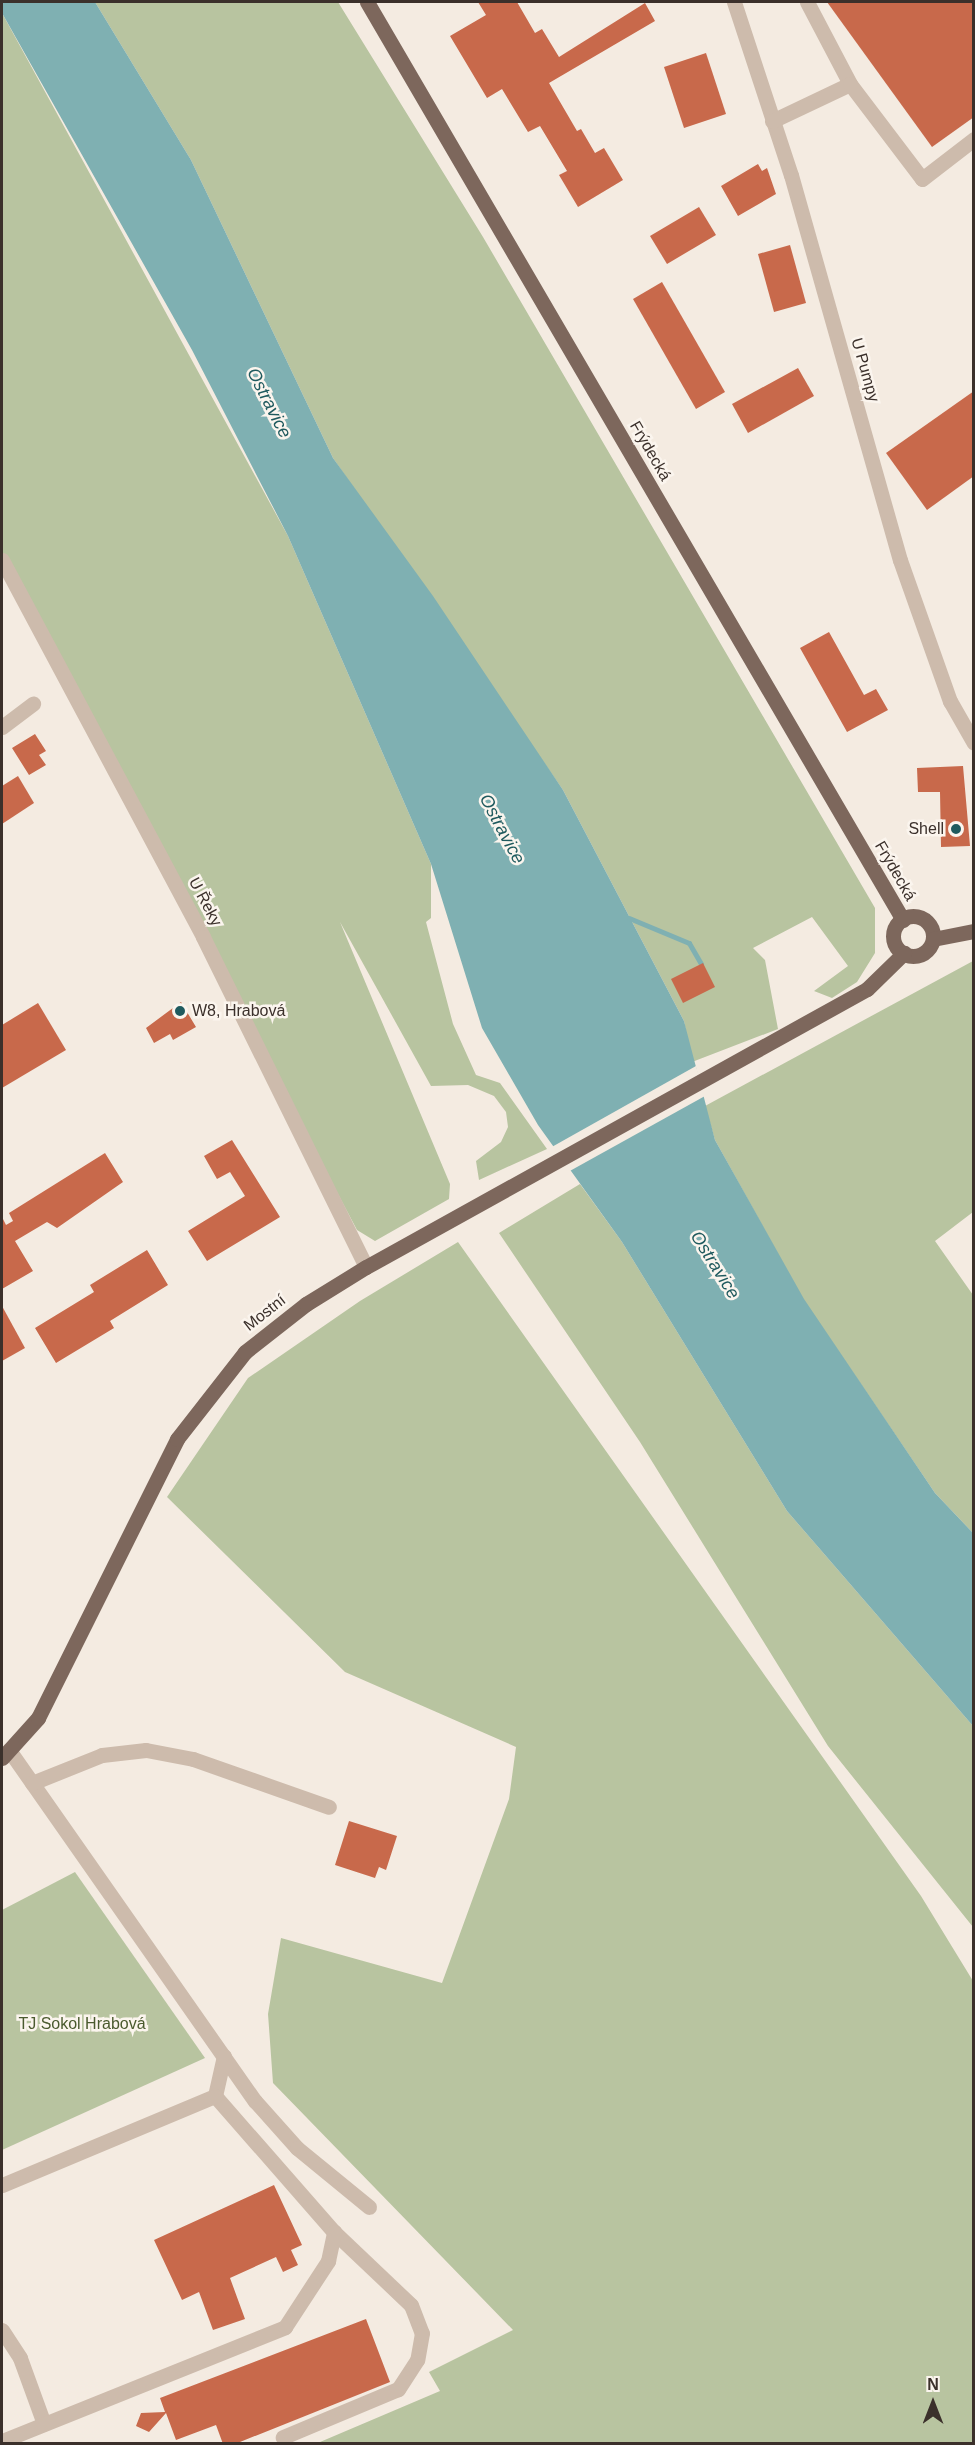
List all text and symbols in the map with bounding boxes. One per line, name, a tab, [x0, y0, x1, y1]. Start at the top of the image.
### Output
street label: U Pumpy	[847, 336, 883, 404]
water label: Ostravice	[242, 364, 296, 442]
street label: Frýdecká	[625, 418, 675, 484]
water label: Ostravice	[475, 790, 529, 868]
place label: Shell	[908, 819, 944, 839]
marker: Shell	[949, 822, 963, 836]
street label: Frýdecká	[870, 838, 920, 904]
street label: U Řeky	[184, 874, 226, 930]
place label: W8, Hrabová	[192, 1001, 285, 1021]
marker: W8, Hrabová	[173, 1004, 187, 1018]
water label: Ostravice	[686, 1227, 744, 1303]
street label: Mostní	[240, 1291, 290, 1335]
park label: TJ Sokol Hrabová	[18, 2014, 146, 2034]
north arrow	[903, 2373, 963, 2433]
text: N	[927, 2376, 939, 2393]

